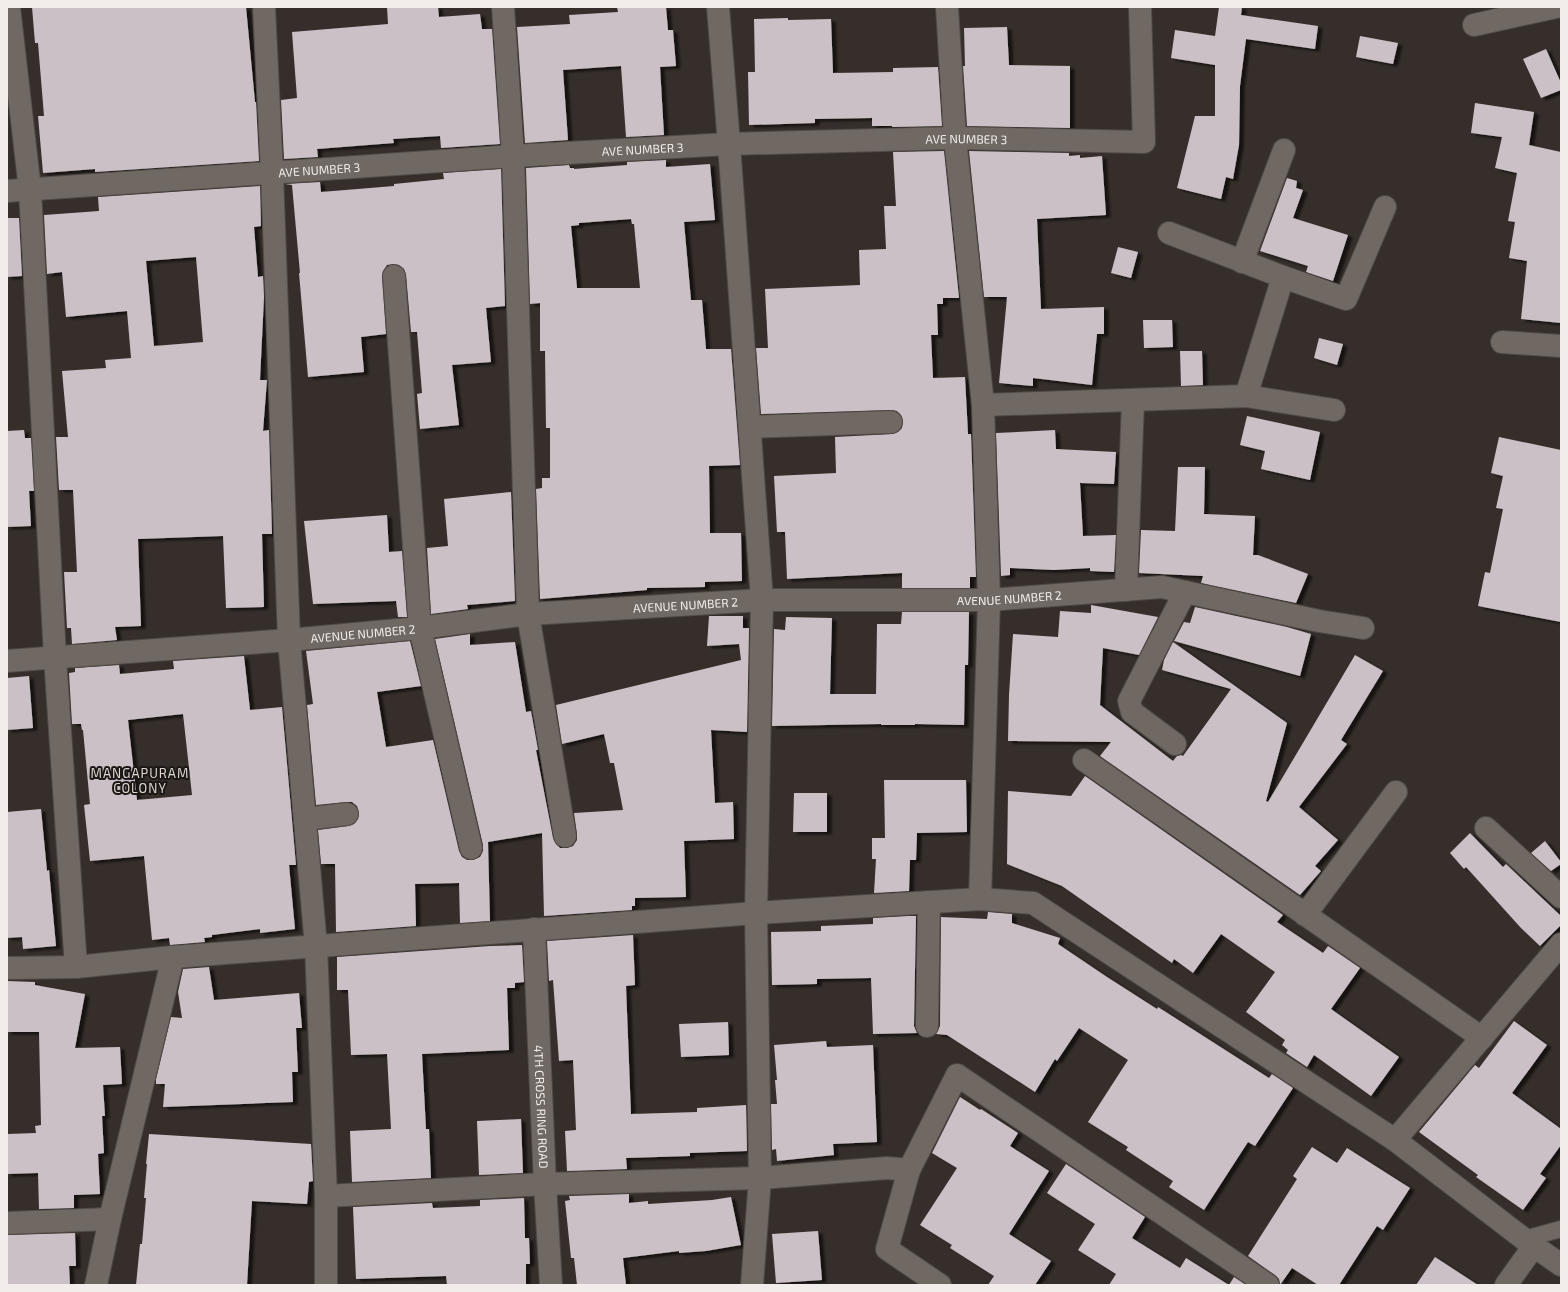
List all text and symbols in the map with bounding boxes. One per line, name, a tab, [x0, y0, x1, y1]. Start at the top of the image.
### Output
street label: AVE NUMBER 3	[925, 131, 1007, 146]
street label: AVE NUMBER 3	[601, 140, 684, 158]
street label: AVE NUMBER 3	[278, 160, 361, 179]
street label: AVENUE NUMBER 2	[957, 588, 1062, 607]
street label: AVENUE NUMBER 2	[633, 594, 739, 615]
street label: AVENUE NUMBER 2	[310, 621, 416, 645]
district label: MANGAPURAM COLONY	[91, 765, 189, 796]
street label: 4TH CROSS RING ROAD	[532, 1045, 551, 1169]

